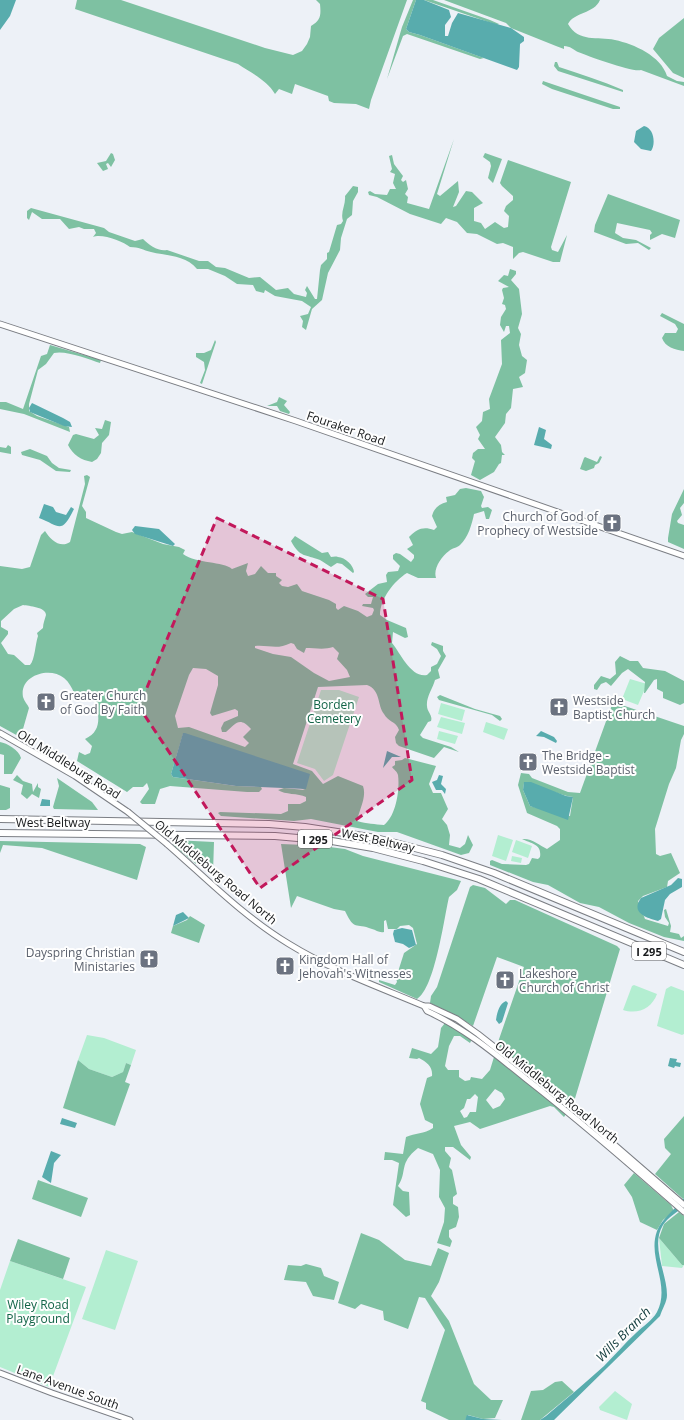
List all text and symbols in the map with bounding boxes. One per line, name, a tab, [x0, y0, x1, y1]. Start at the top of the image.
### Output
street label: Fouraker Road	[304, 407, 388, 449]
place label: Church of God of Prophecy of Westside	[477, 508, 599, 539]
church icon: Church of God of Prophecy of Westside	[601, 512, 623, 534]
place label: Greater Church of God By Faith	[60, 687, 146, 718]
church icon: Greater Church of God By Faith	[35, 691, 57, 713]
place label: Westside Baptist Church	[573, 692, 655, 723]
park label: Borden Cemetery	[307, 696, 362, 727]
church icon: Westside Baptist Church	[548, 696, 570, 718]
street label: Old Middleburg Road	[14, 725, 124, 803]
place label: The Bridge - Westside Baptist	[542, 747, 635, 778]
church icon: The Bridge - Westside Baptist	[517, 751, 539, 773]
street label: West Beltway	[16, 814, 91, 831]
street label: Old Middleburg Road North	[151, 816, 281, 928]
street label: West Beltway	[340, 824, 417, 856]
road number: I 295	[298, 830, 332, 848]
road number: I 295	[632, 942, 666, 960]
place label: Dayspring Christian Ministaries	[26, 944, 135, 975]
church icon: Dayspring Christian Ministaries	[138, 948, 160, 970]
place label: Kingdom Hall of Jehovah's Witnesses	[298, 951, 412, 982]
church icon: Kingdom Hall of Jehovah's Witnesses	[274, 955, 296, 977]
place label: Lakeshore Church of Christ	[519, 965, 610, 996]
church icon: Lakeshore Church of Christ	[494, 969, 516, 991]
street label: Old Middleburg Road North	[491, 1037, 623, 1147]
park label: Wiley Road Playground	[6, 1296, 70, 1327]
water label: Wills Branch	[592, 1303, 654, 1365]
street label: Lane Avenue South	[14, 1361, 122, 1413]

